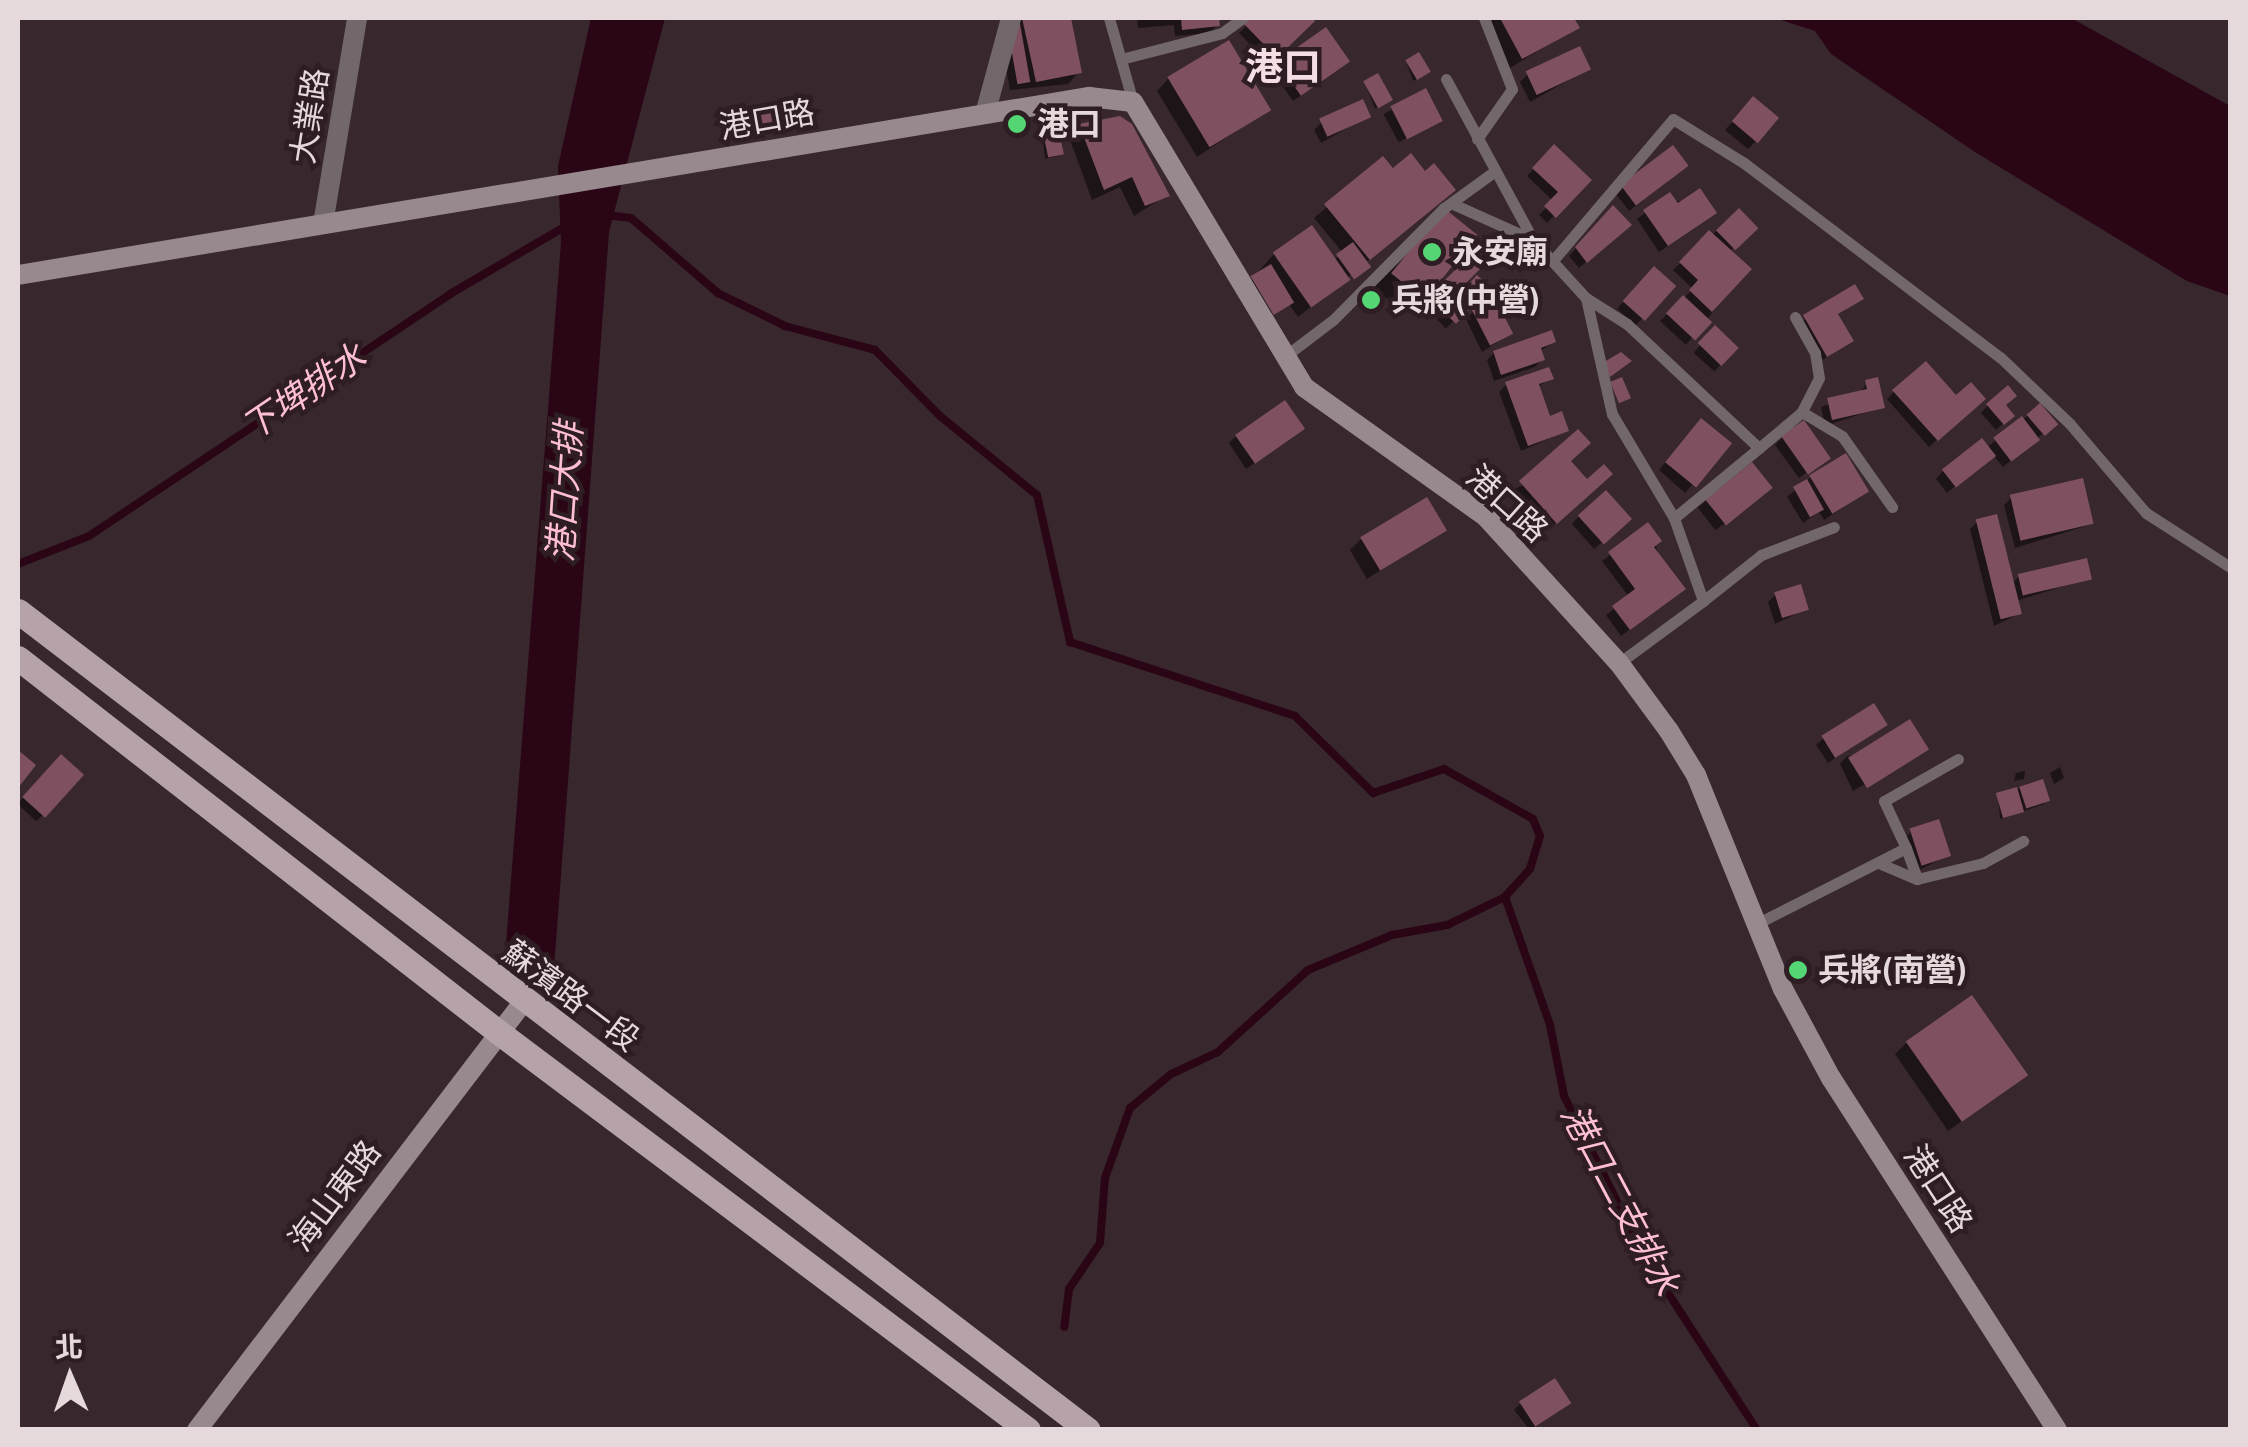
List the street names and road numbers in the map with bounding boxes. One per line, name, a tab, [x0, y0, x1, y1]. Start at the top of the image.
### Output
street label: 大業路	[284, 66, 336, 166]
street label: 港口路	[716, 93, 818, 147]
street label: 港口路	[1458, 458, 1556, 550]
street label: 蘇濱路一段	[496, 933, 646, 1059]
street label: 海山東路	[281, 1133, 389, 1259]
street label: 港口路	[1896, 1138, 1980, 1240]

